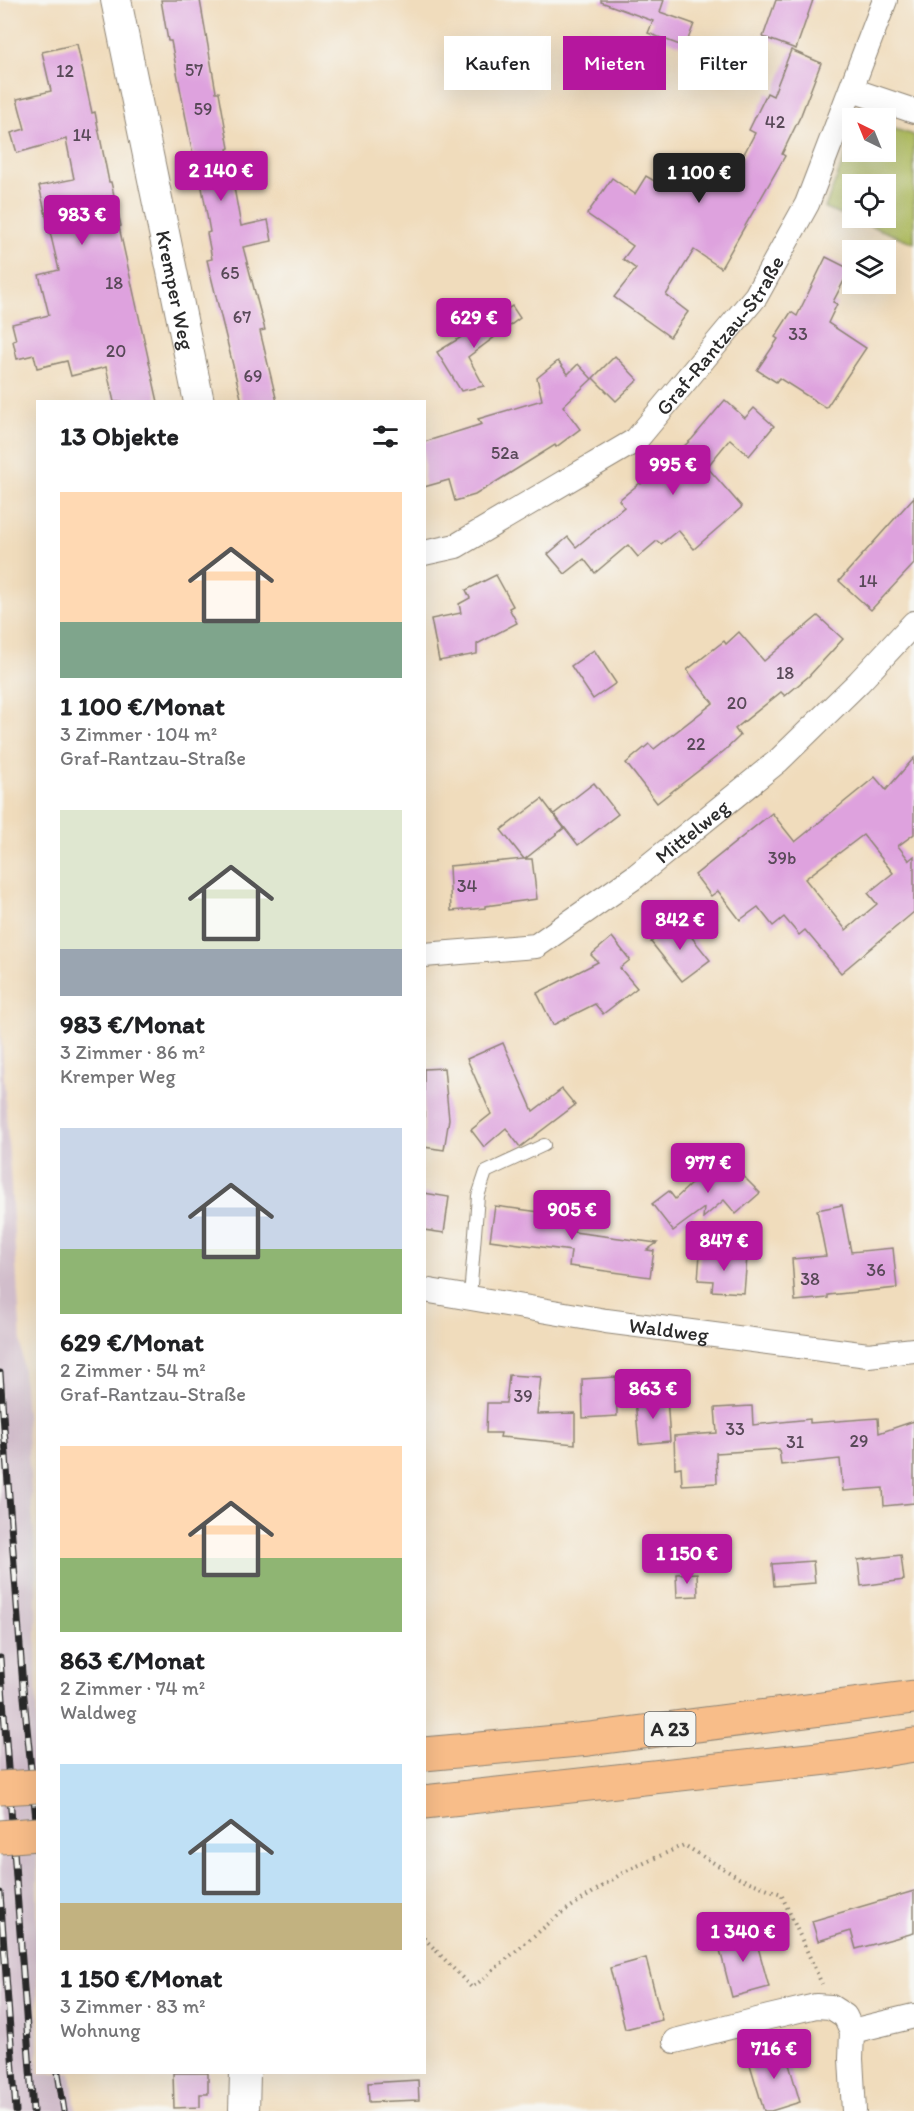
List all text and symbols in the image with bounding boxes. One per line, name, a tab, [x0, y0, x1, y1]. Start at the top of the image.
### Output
chip: Kaufen	[444, 36, 551, 90]
chip: Mieten	[563, 36, 666, 90]
chip: Filter	[678, 36, 768, 90]
house number: 57	[185, 59, 203, 81]
house number: 12	[56, 60, 74, 82]
house number: 59	[194, 98, 212, 120]
north arrow	[842, 108, 896, 162]
map controls	[842, 108, 896, 294]
house number: 42	[765, 111, 786, 133]
house number: 14	[72, 124, 92, 146]
pin: 2 140 €	[166, 151, 276, 202]
pin: 1 100 €	[644, 153, 754, 204]
text: 2 140 €	[189, 158, 253, 182]
text: 1 100 €	[667, 160, 731, 184]
button: locate	[842, 174, 896, 228]
pin: 983 €	[40, 195, 124, 246]
text: 983 €	[58, 202, 106, 226]
street label: Kremper Weg	[151, 228, 200, 352]
button: layers	[842, 240, 896, 294]
street label: Graf-Rantzau-Straße	[650, 251, 789, 420]
house number: 65	[221, 262, 239, 284]
house number: 18	[105, 272, 123, 294]
pin: 629 €	[432, 298, 516, 349]
text: 629 €	[450, 305, 498, 329]
house number: 67	[233, 306, 251, 328]
house number: 33	[788, 323, 808, 345]
house number: 20	[106, 340, 126, 362]
house number: 69	[244, 365, 262, 387]
text: 13 Objekte	[60, 420, 179, 452]
icon: filters	[369, 420, 402, 453]
house number: 52a	[491, 442, 520, 464]
pin: 995 €	[631, 445, 715, 496]
text: 995 €	[649, 452, 697, 476]
icon: home	[177, 531, 285, 639]
house number: 14	[858, 570, 878, 592]
house number: 18	[776, 662, 794, 684]
text: 1 100 €/Monat	[60, 690, 225, 722]
house number: 20	[727, 692, 747, 714]
text: 3 Zimmer · 104 m²	[60, 722, 217, 746]
house number: 22	[687, 733, 706, 755]
text: Graf-Rantzau-Straße	[60, 746, 246, 770]
street label: Mittelweg	[650, 793, 734, 868]
house number: 39b	[768, 847, 796, 869]
icon: home	[177, 849, 285, 957]
house number: 34	[457, 875, 477, 897]
pin: 842 €	[638, 900, 722, 951]
text: 842 €	[655, 907, 705, 931]
text: 983 €/Monat	[60, 1008, 205, 1040]
text: 3 Zimmer · 86 m²	[60, 1040, 205, 1064]
text: Kremper Weg	[60, 1064, 176, 1088]
pin: 977 €	[666, 1143, 750, 1194]
text: 977 €	[685, 1150, 731, 1174]
icon: home	[177, 1167, 285, 1275]
pin: 905 €	[530, 1190, 614, 1241]
text: 905 €	[547, 1197, 597, 1221]
pin: 847 €	[682, 1221, 766, 1272]
text: 847 €	[700, 1228, 748, 1252]
house number: 36	[866, 1259, 886, 1281]
house number: 38	[800, 1268, 820, 1290]
street label: Waldweg	[627, 1312, 711, 1347]
text: 629 €/Monat	[60, 1326, 204, 1358]
text: 2 Zimmer · 54 m²	[60, 1358, 206, 1382]
pin: 863 €	[611, 1369, 695, 1420]
text: 863 €	[629, 1376, 677, 1400]
text: Graf-Rantzau-Straße	[60, 1382, 246, 1406]
house number: 39	[513, 1385, 533, 1407]
house number: 33	[725, 1418, 745, 1440]
house number: 29	[850, 1430, 868, 1452]
house number: 31	[786, 1431, 804, 1453]
icon: home	[177, 1485, 285, 1593]
pin: 1 150 €	[632, 1534, 742, 1585]
text: 1 150 €	[656, 1541, 718, 1565]
text: 863 €/Monat	[60, 1644, 205, 1676]
text: 2 Zimmer · 74 m²	[60, 1676, 205, 1700]
text: Waldweg	[60, 1700, 137, 1724]
road number: A 23	[644, 1712, 696, 1746]
icon: home	[177, 1803, 285, 1911]
pin: 1 340 €	[688, 1912, 798, 1963]
text: 1 340 €	[711, 1919, 775, 1943]
text: 1 150 €/Monat	[60, 1962, 222, 1994]
text: 3 Zimmer · 83 m²	[60, 1994, 205, 2018]
text: Wohnung	[60, 2018, 141, 2042]
pin: 716 €	[732, 2029, 816, 2080]
text: 716 €	[751, 2036, 797, 2060]

